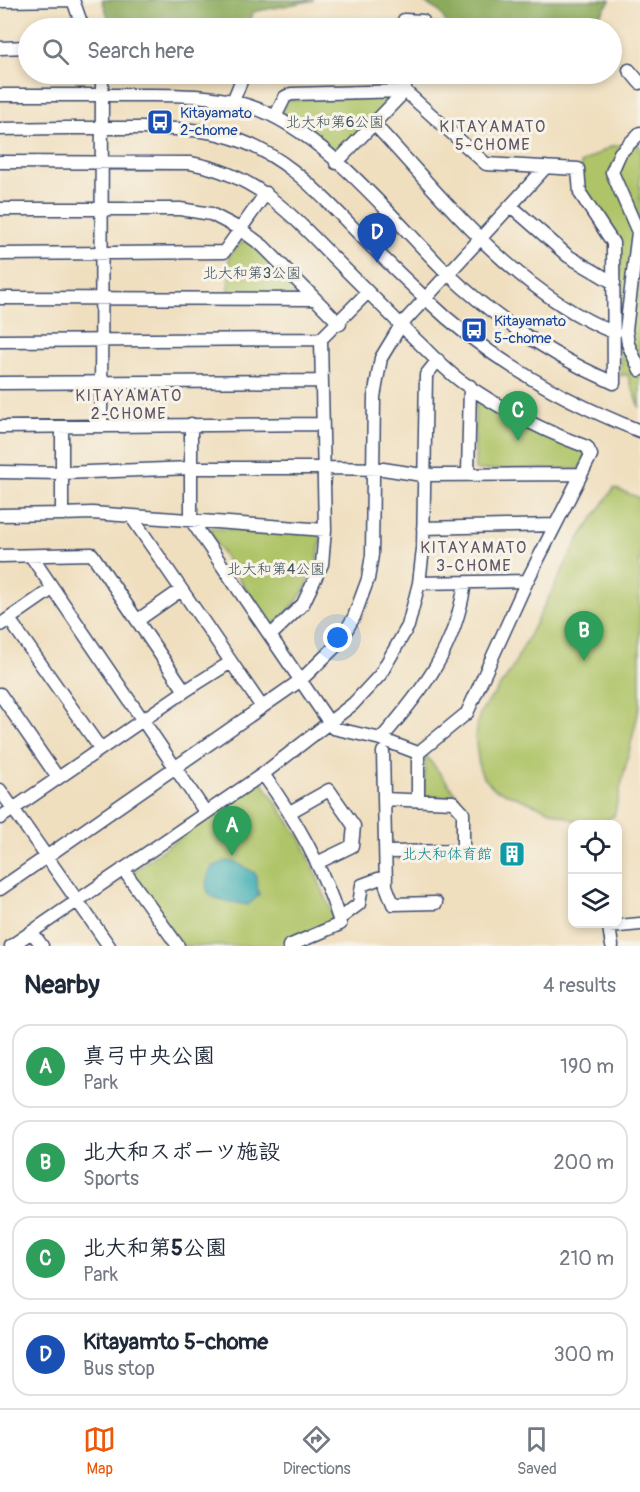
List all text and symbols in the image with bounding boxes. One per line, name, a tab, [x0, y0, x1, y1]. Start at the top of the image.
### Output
search box	[18, 18, 622, 84]
icon: search	[39, 35, 72, 68]
text: Search here	[87, 37, 194, 65]
place label: Kitayamato 2-chome	[180, 104, 252, 140]
bus stop icon: Kitayamato 2-chome	[145, 107, 175, 137]
park label: 北大和第6公園	[286, 113, 384, 132]
district label: KITAYAMATO 5-CHOME	[439, 117, 547, 155]
pin: D	[358, 214, 397, 263]
park label: 北大和第3公園	[203, 264, 301, 283]
place label: Kitayamato 5-chome	[494, 312, 566, 348]
bus stop icon: Kitayamato 5-chome	[459, 315, 489, 345]
district label: KITAYAMATO 2-CHOME	[75, 386, 183, 424]
pin: C	[498, 392, 538, 441]
district label: KITAYAMATO 3-CHOME	[420, 538, 528, 576]
park label: 北大和第4公園	[227, 560, 325, 579]
pin: B	[564, 612, 604, 661]
your location	[323, 623, 352, 652]
pin: A	[212, 806, 252, 856]
map controls	[568, 820, 622, 928]
button: locate	[568, 820, 622, 874]
building icon: 北大和体育館	[497, 839, 527, 869]
place label: 北大和体育館	[402, 845, 492, 864]
button: layers	[568, 874, 622, 928]
text: Nearby	[24, 969, 100, 1001]
text: 4 results	[543, 973, 616, 998]
text: 真弓中央公園	[83, 1042, 215, 1070]
text: A	[39, 1054, 52, 1079]
text: 190 m	[560, 1054, 614, 1079]
text: Park	[83, 1070, 118, 1095]
text: 北大和スポーツ施設	[83, 1138, 281, 1166]
text: B	[40, 1150, 51, 1175]
text: 200 m	[553, 1150, 614, 1175]
text: Sports	[83, 1166, 139, 1191]
text: 北大和第5公園	[83, 1234, 227, 1262]
text: C	[39, 1246, 52, 1271]
text: 210 m	[559, 1246, 614, 1271]
text: Park	[83, 1262, 118, 1287]
text: Kitayamto 5-chome	[83, 1328, 268, 1356]
text: D	[39, 1342, 52, 1367]
text: 300 m	[553, 1342, 614, 1367]
text: Bus stop	[83, 1356, 155, 1381]
tab: Map	[83, 1423, 116, 1479]
tab: Directions	[283, 1423, 351, 1479]
tab: Saved	[517, 1423, 557, 1479]

